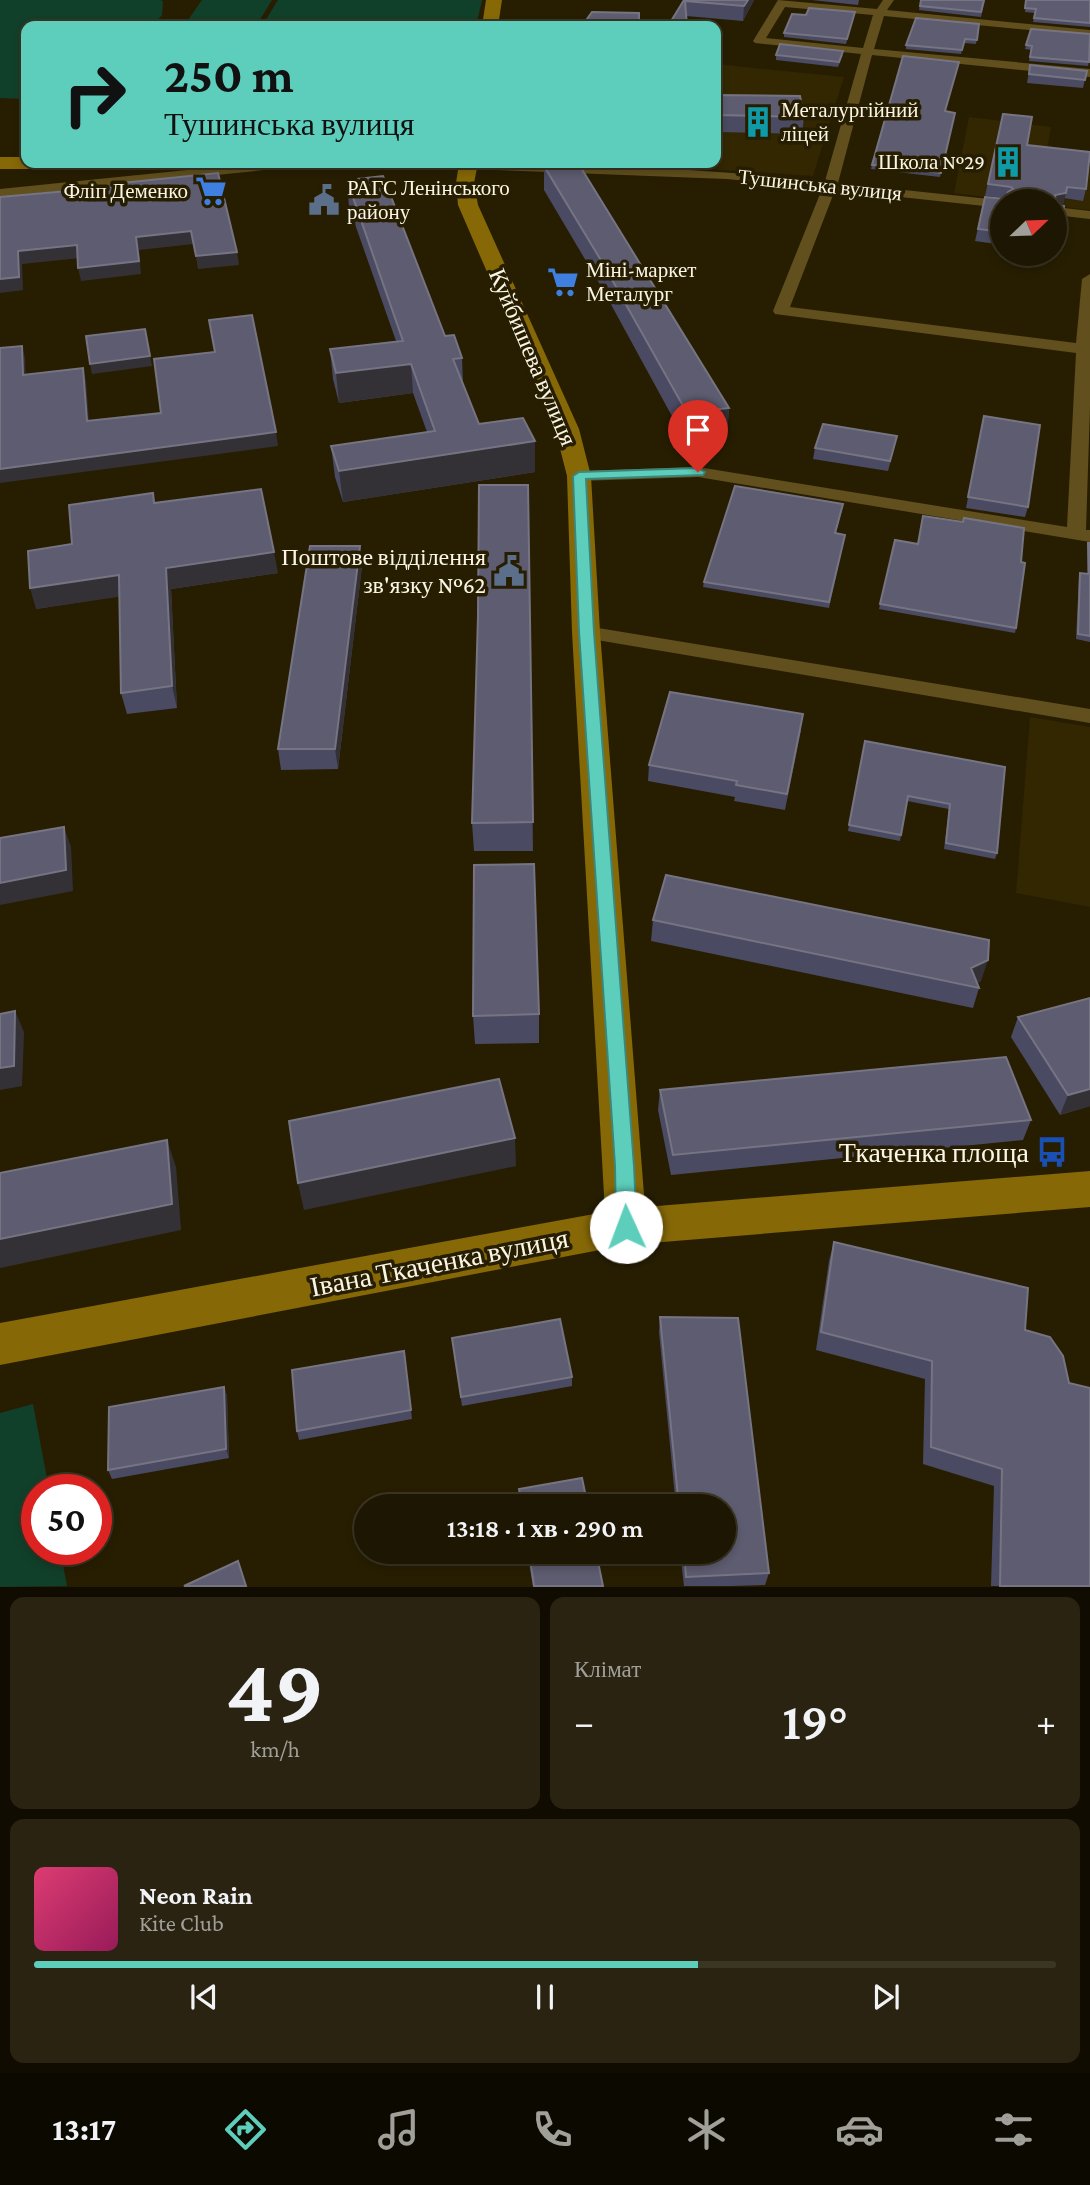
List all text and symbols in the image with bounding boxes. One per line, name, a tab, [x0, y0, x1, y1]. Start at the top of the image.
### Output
text: 250 m	[164, 48, 294, 103]
icon: right	[49, 49, 140, 140]
place label: Металургійний ліцей	[781, 98, 919, 146]
building icon: Металургійний ліцей	[741, 105, 775, 139]
text: Тушинська вулиця	[164, 106, 414, 142]
building icon: Школа №29	[991, 145, 1025, 179]
place label: Школа №29	[878, 150, 985, 174]
street label: Тушинська вулиця	[737, 164, 903, 206]
supermarket icon: Фліп Деменко	[194, 174, 228, 208]
place label: РАГС Ленінського району	[347, 176, 510, 224]
place label: Фліп Деменко	[64, 179, 188, 203]
public building icon: РАГС Ленінського району	[307, 183, 341, 217]
north arrow	[990, 189, 1068, 266]
map controls	[990, 189, 1067, 266]
place label: Міні-маркет Металург	[586, 258, 696, 306]
street label: Куйбишева вулиця	[484, 264, 583, 449]
supermarket icon: Міні-маркет Металург	[546, 265, 580, 299]
pin	[668, 400, 728, 472]
icon: arrive	[679, 411, 717, 449]
place label: Поштове відділення зв'язку №62	[281, 543, 486, 598]
public building icon: Поштове відділення зв'язку №62	[492, 554, 526, 588]
bus stop icon: Ткаченка площа	[1035, 1135, 1069, 1169]
place label: Ткаченка площа	[839, 1137, 1030, 1168]
position arrow	[589, 1190, 663, 1264]
street label: Івана Ткаченка вулиця	[307, 1222, 571, 1303]
speed limit sign: 50	[21, 1474, 112, 1565]
text: 13:18 · 1 хв · 290 m	[447, 1514, 643, 1543]
text: 49	[226, 1639, 324, 1741]
text: Клімат	[574, 1656, 641, 1682]
text: 19°	[782, 1692, 848, 1750]
text: −	[574, 1701, 594, 1743]
text: +	[1036, 1701, 1056, 1743]
text: km/h	[250, 1736, 300, 1762]
text: Neon Rain	[139, 1881, 253, 1910]
text: Kite Club	[139, 1910, 224, 1936]
icon: previous	[185, 1978, 223, 2016]
icon: pause	[526, 1978, 564, 2016]
icon: next	[867, 1978, 905, 2016]
icon: directions	[221, 2105, 270, 2154]
icon: music	[374, 2105, 423, 2154]
icon: phone	[528, 2105, 577, 2154]
icon: climate	[682, 2105, 731, 2154]
icon: car	[835, 2105, 884, 2154]
icon: filters	[989, 2105, 1038, 2154]
text: 13:17	[52, 2111, 116, 2147]

